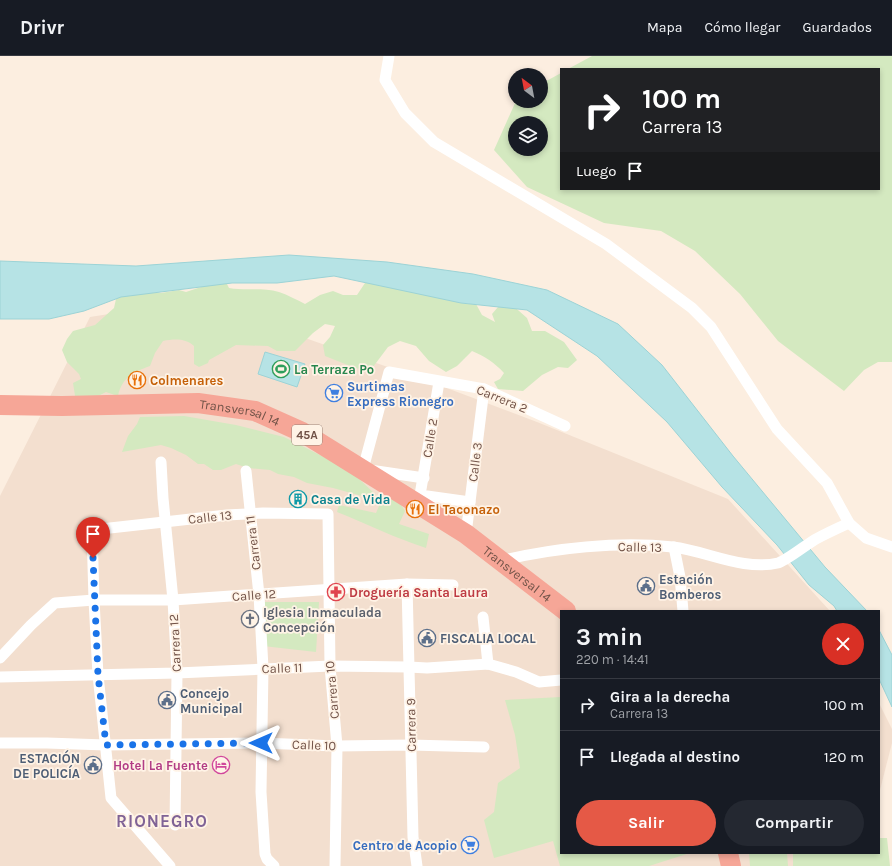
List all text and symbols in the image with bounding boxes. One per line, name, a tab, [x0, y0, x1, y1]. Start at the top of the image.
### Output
text: Drivr	[20, 17, 64, 39]
text: Mapa	[647, 19, 682, 36]
text: Cómo llegar	[704, 19, 780, 36]
text: Guardados	[802, 19, 872, 36]
north arrow	[508, 68, 548, 108]
map controls	[508, 68, 548, 156]
text: 100 m	[642, 82, 721, 115]
icon: right	[576, 84, 628, 136]
button: layers	[508, 116, 548, 156]
text: Carrera 13	[642, 116, 722, 138]
icon: arrive	[624, 160, 646, 182]
text: Luego	[576, 162, 616, 180]
sports icon: La Terraza Po	[271, 359, 291, 379]
place label: La Terraza Po	[294, 362, 374, 377]
restaurant icon: Colmenares	[127, 370, 147, 390]
place label: Colmenares	[150, 373, 223, 388]
place label: Surtimas Express Rionegro	[347, 379, 454, 409]
street label: Carrera 2	[474, 382, 530, 416]
supermarket icon: Surtimas Express Rionegro	[324, 383, 344, 403]
street label: Transversal 14	[199, 396, 282, 429]
street label: Calle 2	[419, 417, 441, 459]
road number: 45A	[292, 425, 322, 445]
street label: Calle 3	[465, 441, 485, 483]
building icon: Casa de Vida	[288, 489, 308, 509]
place label: Casa de Vida	[311, 492, 390, 507]
restaurant icon: El Taconazo	[405, 499, 425, 519]
place label: El Taconazo	[428, 502, 500, 517]
street label: Calle 13	[187, 507, 233, 527]
street label: Carrera 11	[242, 515, 264, 571]
pin	[76, 517, 110, 558]
icon: arrive	[82, 523, 104, 545]
street label: Calle 13	[618, 539, 662, 555]
street label: Transversal 14	[480, 542, 555, 605]
place label: Estación Bomberos	[659, 572, 721, 602]
public building icon: Estación Bomberos	[636, 576, 656, 596]
pharmacy icon: Droguería Santa Laura	[326, 582, 346, 602]
place label: Droguería Santa Laura	[349, 585, 488, 600]
street label: Calle 12	[232, 586, 276, 604]
place label: Iglesia Inmaculada Concepción	[263, 605, 382, 635]
church icon: Iglesia Inmaculada Concepción	[240, 609, 260, 629]
street label: Carrera 12	[166, 614, 184, 672]
text: 3 min	[576, 623, 643, 651]
button: close	[822, 623, 864, 665]
public building icon: FISCALIA LOCAL	[417, 628, 437, 648]
place label: FISCALIA LOCAL	[440, 631, 536, 646]
text: 220 m · 14:41	[576, 652, 649, 667]
street label: Calle 11	[261, 660, 303, 676]
street label: Carrera 10	[322, 660, 342, 720]
place label: Concejo Municipal	[180, 686, 243, 716]
text: Gira a la derecha	[610, 688, 730, 706]
public building icon: Concejo Municipal	[157, 690, 177, 710]
icon: right	[576, 694, 598, 716]
text: 100 m	[824, 696, 864, 714]
street label: Carrera 9	[403, 698, 419, 752]
text: Carrera 13	[610, 706, 668, 721]
position arrow	[240, 722, 282, 764]
street label: Calle 10	[292, 737, 337, 753]
icon: arrive	[576, 746, 598, 768]
text: Llegada al destino	[610, 748, 740, 766]
text: 120 m	[824, 748, 864, 766]
place label: ESTACIÓN DE POLICÍA	[13, 749, 80, 781]
public building icon: ESTACIÓN DE POLICÍA	[83, 755, 103, 775]
hotel icon: Hotel La Fuente	[211, 755, 231, 775]
place label: Hotel La Fuente	[113, 758, 208, 773]
button: Salir	[576, 800, 716, 846]
button: Compartir	[724, 800, 864, 846]
district label: RIONEGRO	[116, 811, 208, 831]
supermarket icon: Centro de Acopio	[460, 835, 480, 855]
place label: Centro de Acopio	[353, 838, 457, 853]

